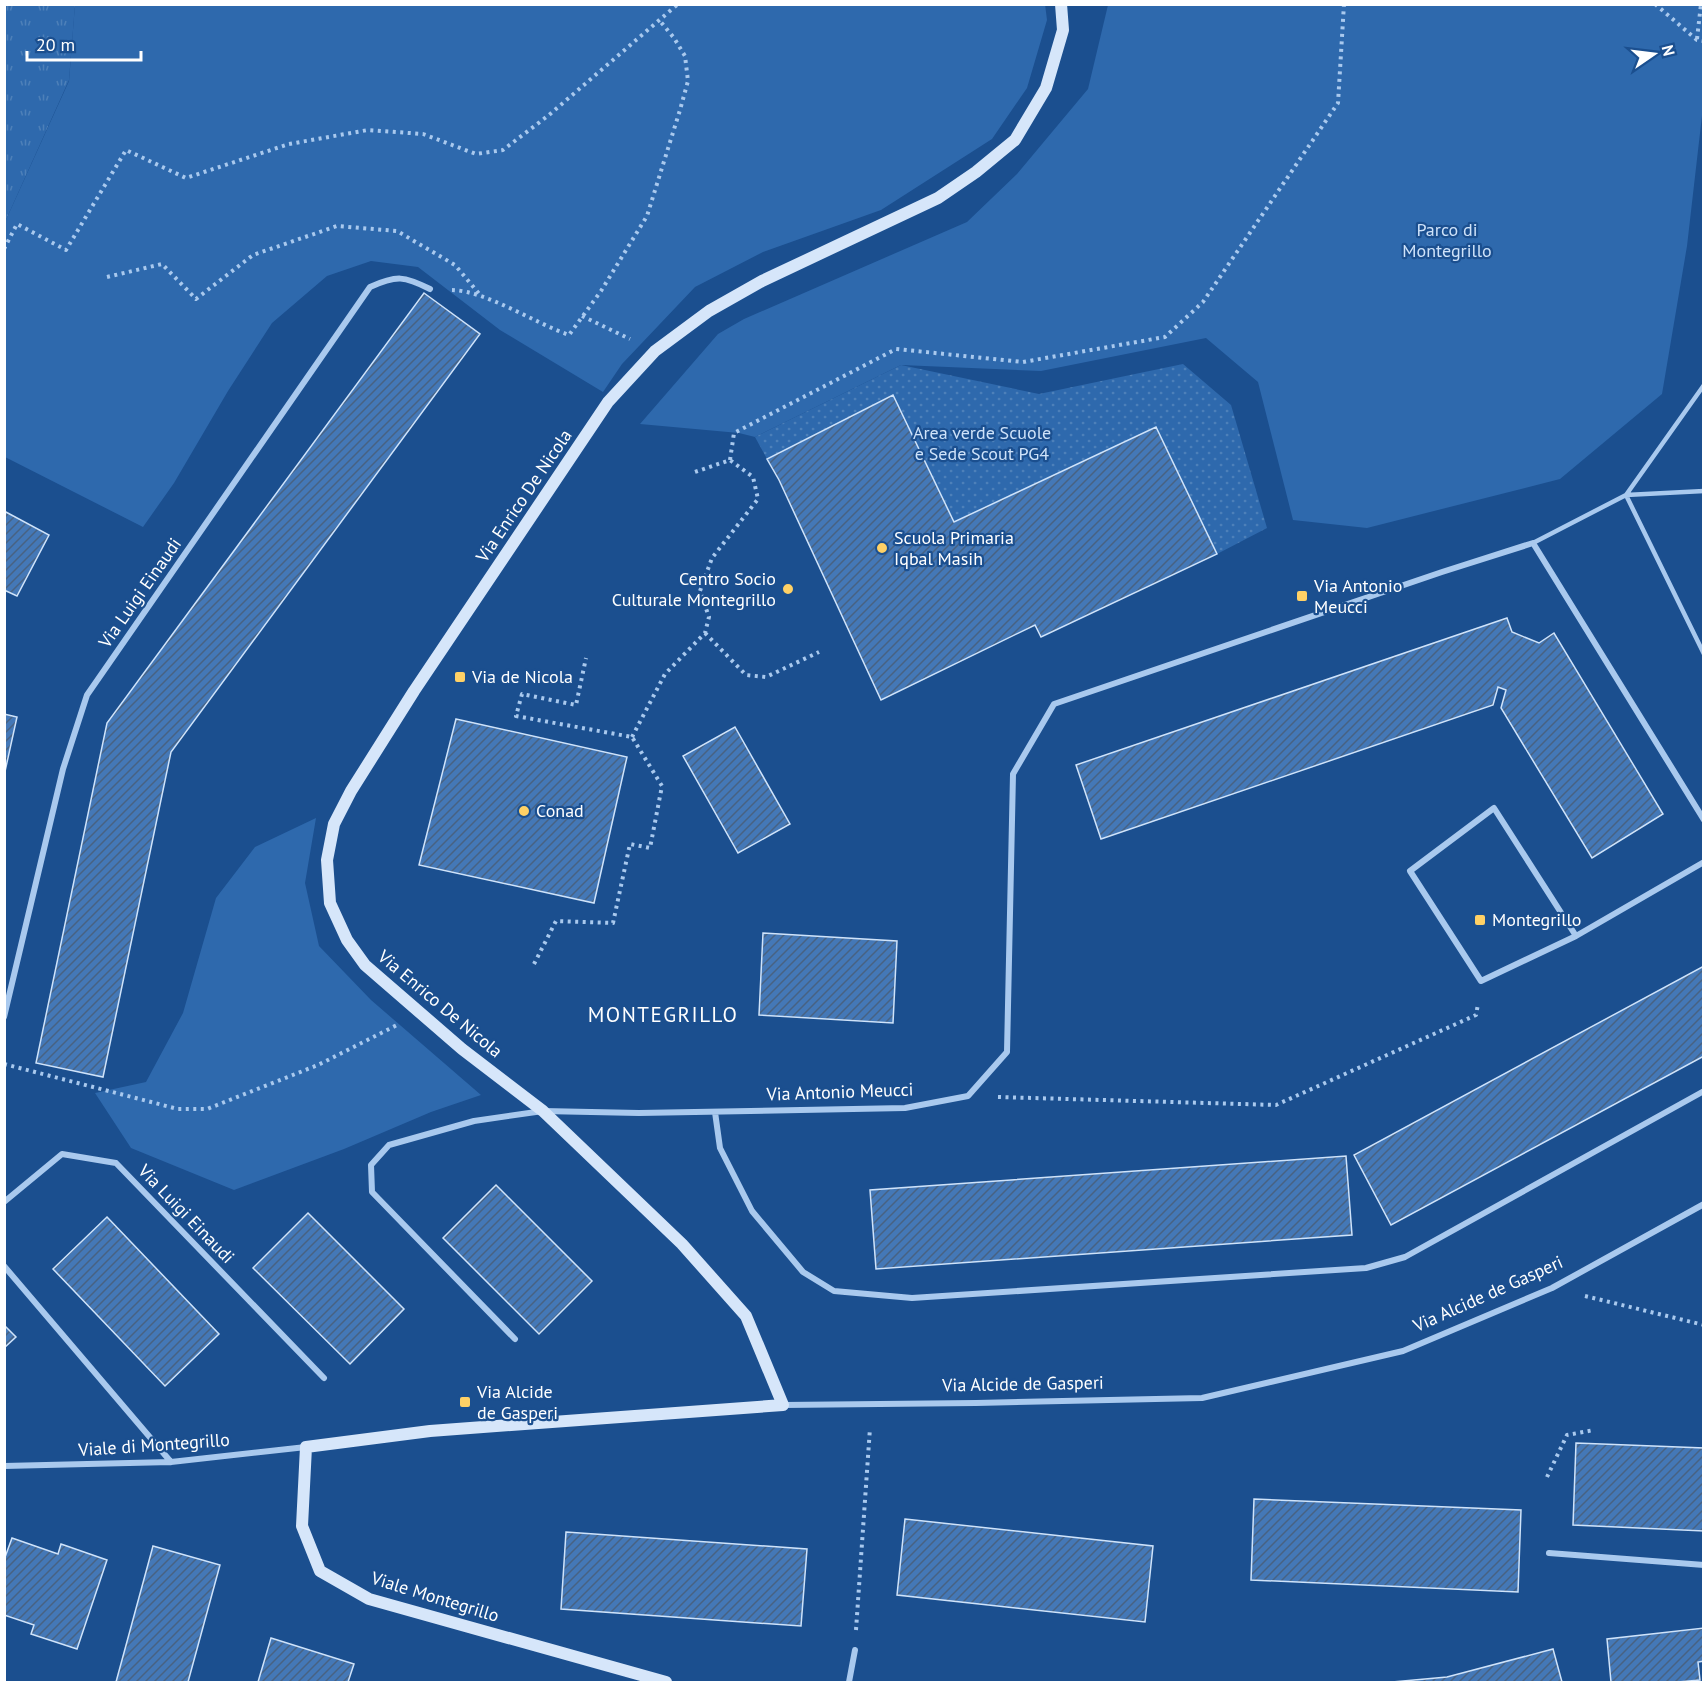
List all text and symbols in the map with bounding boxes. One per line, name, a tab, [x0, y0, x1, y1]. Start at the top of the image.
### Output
scale bar	[27, 24, 141, 62]
north arrow	[1624, 24, 1684, 84]
text: 20 m	[36, 33, 75, 56]
text: N	[1658, 43, 1680, 58]
park label: Parco di Montegrillo	[1402, 218, 1492, 262]
park label: Area verde Scuole e Sede Scout PG4	[913, 421, 1051, 465]
street label: Via Enrico De Nicola	[470, 425, 577, 567]
place label: Scuola Primaria Iqbal Masih	[894, 526, 1014, 570]
street label: Via Luigi Einaudi	[93, 533, 186, 653]
marker: Scuola Primaria Iqbal Masih	[875, 541, 889, 555]
place label: Centro Socio Culturale Montegrillo	[612, 567, 776, 611]
place label: Via Antonio Meucci	[1313, 574, 1402, 618]
marker: Centro Socio Culturale Montegrillo	[781, 582, 795, 596]
marker: Via Antonio Meucci	[1295, 589, 1309, 603]
place label: Via de Nicola	[471, 665, 573, 688]
marker: Via de Nicola	[453, 670, 467, 684]
place label: Conad	[536, 799, 584, 822]
marker: Conad	[517, 804, 531, 818]
place label: Montegrillo	[1492, 908, 1581, 931]
marker: Montegrillo	[1473, 913, 1487, 927]
street label: Via Enrico De Nicola	[373, 944, 507, 1062]
district label: MONTEGRILLO	[588, 1001, 738, 1028]
street label: Via Antonio Meucci	[765, 1077, 914, 1106]
street label: Via Luigi Einaudi	[133, 1159, 239, 1268]
street label: Via Alcide de Gasperi	[1408, 1250, 1566, 1337]
street label: Via Alcide de Gasperi	[941, 1371, 1104, 1396]
place label: Via Alcide de Gasperi	[476, 1380, 558, 1424]
marker: Via Alcide de Gasperi	[458, 1395, 472, 1409]
street label: Viale di Montegrillo	[76, 1428, 231, 1461]
street label: Viale Montegrillo	[367, 1566, 502, 1627]

